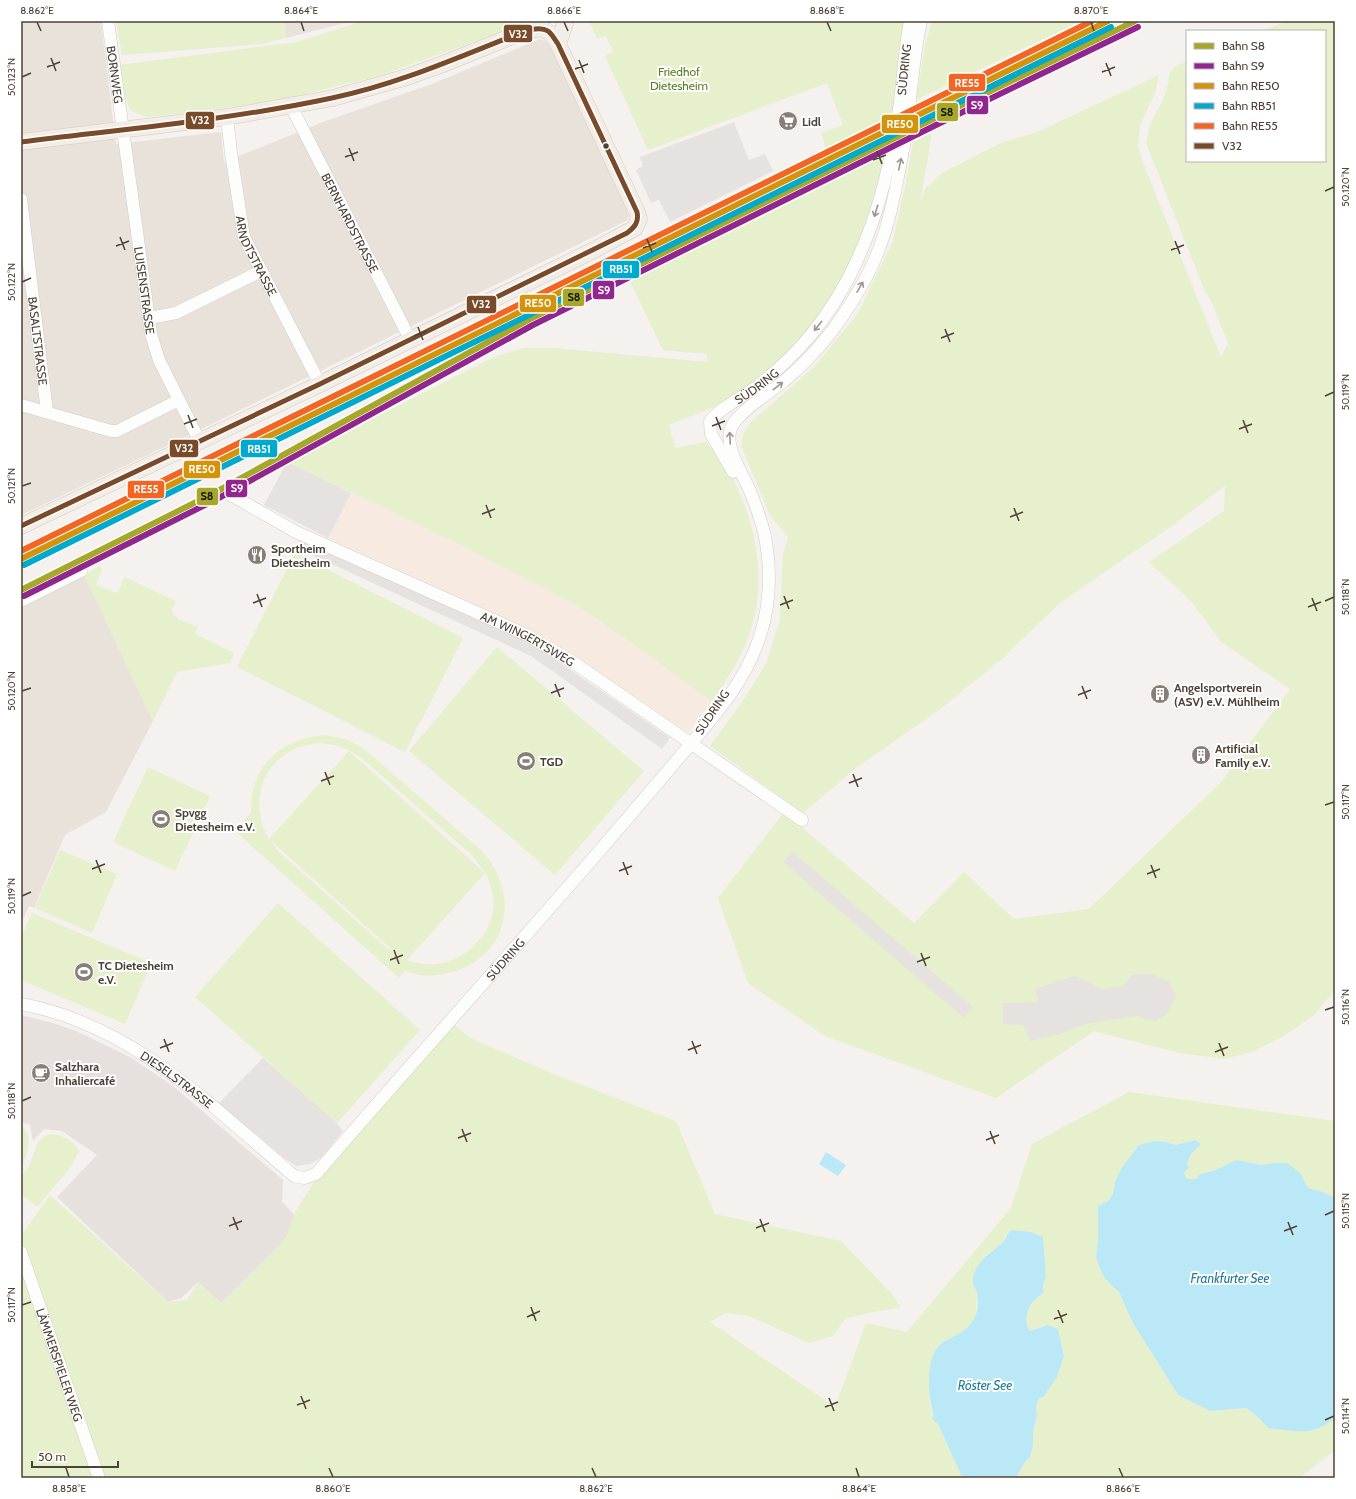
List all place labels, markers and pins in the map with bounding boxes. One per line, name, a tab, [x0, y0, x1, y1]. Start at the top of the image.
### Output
supermarket icon: Lidl	[777, 110, 799, 132]
place label: Lidl	[802, 114, 821, 129]
unlabelled marker	[601, 141, 611, 151]
place label: Sportheim Dietesheim	[271, 541, 330, 570]
restaurant icon: Sportheim Dietesheim	[246, 544, 268, 566]
place label: Angelsportverein (ASV) e.V. Mühlheim	[1174, 680, 1280, 709]
building icon: Angelsportverein (ASV) e.V. Mühlheim	[1149, 683, 1171, 705]
place label: Artificial Family e.V.	[1215, 741, 1271, 770]
building icon: Artificial Family e.V.	[1190, 744, 1212, 766]
sports icon: TGD	[515, 750, 537, 772]
place label: TGD	[540, 754, 563, 769]
place label: Spvgg Dietesheim e.V.	[175, 805, 255, 834]
sports icon: Spvgg Dietesheim e.V.	[150, 808, 172, 830]
place label: TC Dietesheim e.V.	[98, 958, 174, 987]
sports icon: TC Dietesheim e.V.	[73, 961, 95, 983]
place label: Salzhara Inhaliercafé	[55, 1059, 115, 1088]
cafe icon: Salzhara Inhaliercafé	[30, 1062, 52, 1084]

